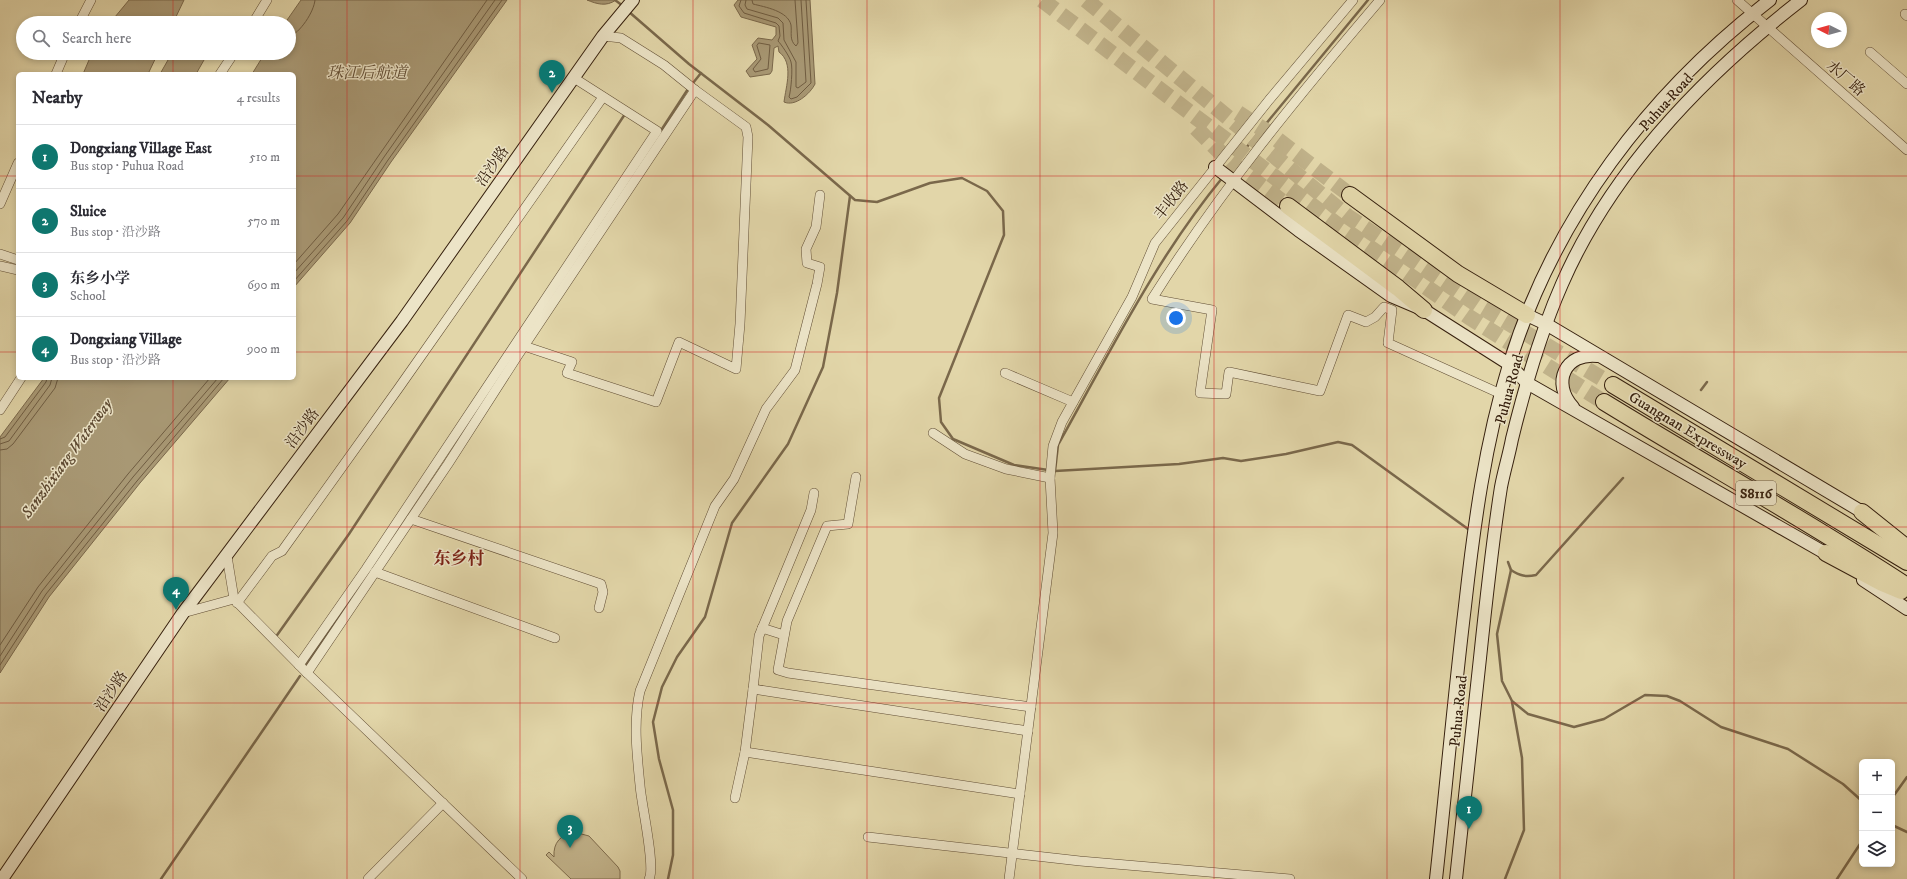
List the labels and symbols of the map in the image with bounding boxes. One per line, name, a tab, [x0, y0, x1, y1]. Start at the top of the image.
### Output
north arrow	[1811, 12, 1847, 48]
street label: 水厂路	[1822, 56, 1869, 100]
pin: 2	[539, 60, 565, 93]
water label: 珠江后航道	[327, 63, 409, 83]
street label: Puhua Road	[1635, 69, 1698, 135]
street label: 沿沙路	[472, 142, 513, 190]
street label: 丰收路	[1150, 177, 1193, 224]
your location	[1166, 308, 1186, 328]
street label: Puhua Road	[1491, 352, 1528, 426]
street label: Guangnan Expressway	[1625, 388, 1751, 474]
water label: Sanzhixiang Waterway	[16, 393, 118, 523]
street label: 沿沙路	[281, 405, 324, 452]
road number: S8116	[1736, 481, 1776, 505]
district label: 东乡村	[434, 548, 485, 570]
pin: 4	[163, 577, 189, 610]
street label: 沿沙路	[91, 667, 132, 715]
street label: Puhua Road	[1445, 674, 1472, 748]
pin: 1	[1456, 796, 1482, 829]
pin: 3	[557, 815, 583, 848]

